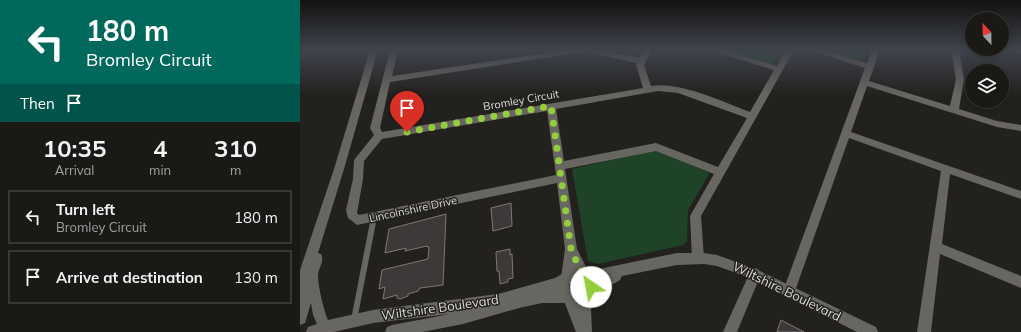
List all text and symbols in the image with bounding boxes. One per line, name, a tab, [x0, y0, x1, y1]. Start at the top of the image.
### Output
north arrow	[965, 12, 1009, 56]
map controls	[965, 12, 1009, 108]
text: 180 m	[86, 13, 169, 48]
icon: left	[20, 16, 72, 68]
text: Bromley Circuit	[86, 48, 212, 71]
button: layers	[965, 64, 1009, 108]
street label: Bromley Circuit	[482, 86, 560, 114]
pin	[390, 91, 424, 132]
icon: arrive	[63, 92, 85, 114]
text: Then	[20, 94, 55, 113]
icon: arrive	[396, 97, 418, 119]
text: 10:35	[43, 133, 106, 163]
text: 4	[153, 133, 167, 163]
text: 310	[214, 133, 257, 163]
text: Arrival	[55, 162, 94, 178]
text: min	[149, 162, 171, 178]
text: m	[230, 162, 241, 178]
street label: Lincolnshire Drive	[368, 193, 458, 225]
text: Turn left	[56, 200, 115, 219]
icon: left	[22, 206, 44, 228]
text: 180 m	[234, 208, 278, 227]
text: Bromley Circuit	[56, 219, 147, 235]
street label: Wiltshire Boulevard	[730, 258, 844, 324]
icon: arrive	[22, 266, 44, 288]
position arrow	[570, 266, 612, 308]
text: Arrive at destination	[56, 268, 203, 287]
text: 130 m	[234, 268, 278, 287]
street label: Wiltshire Boulevard	[380, 291, 500, 323]

